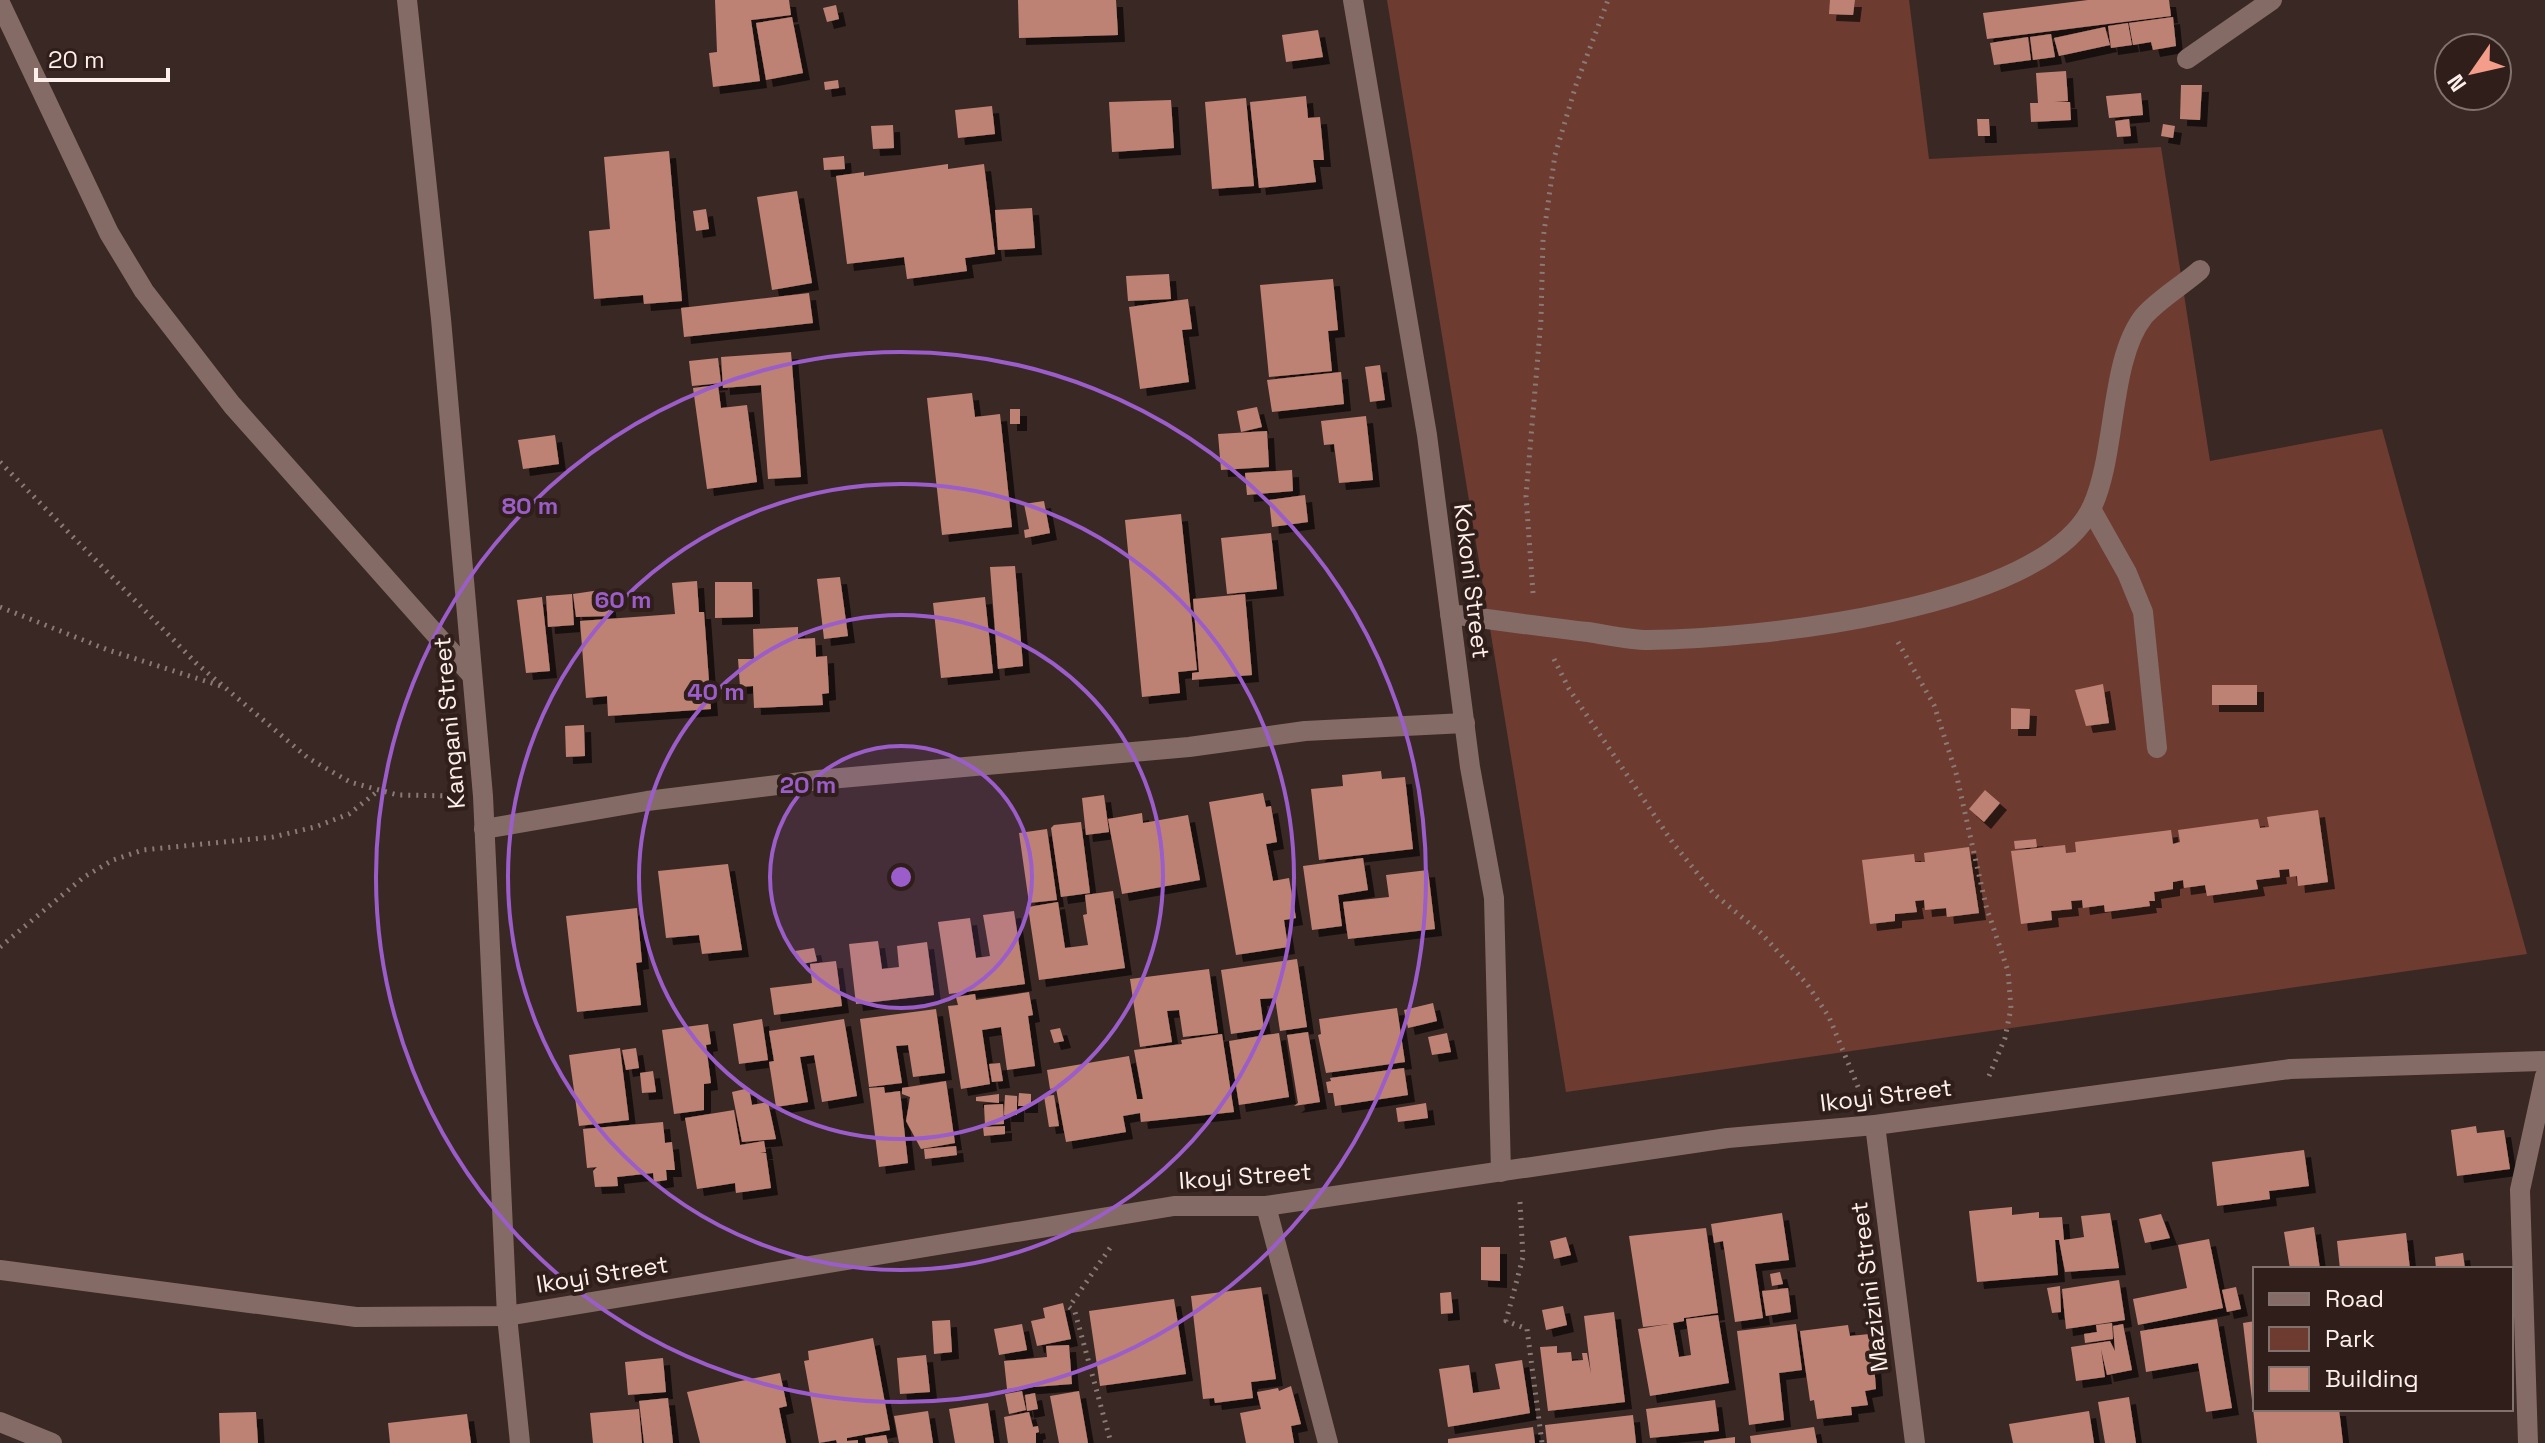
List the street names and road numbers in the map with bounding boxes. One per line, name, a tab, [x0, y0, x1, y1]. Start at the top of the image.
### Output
street label: Kokoni Street	[1447, 502, 1497, 660]
street label: Kangani Street	[426, 636, 472, 810]
street label: Ikoyi Street	[1818, 1072, 1954, 1118]
street label: Ikoyi Street	[1178, 1156, 1312, 1196]
street label: Mazizini Street	[1843, 1200, 1895, 1374]
street label: Ikoyi Street	[534, 1248, 670, 1300]

